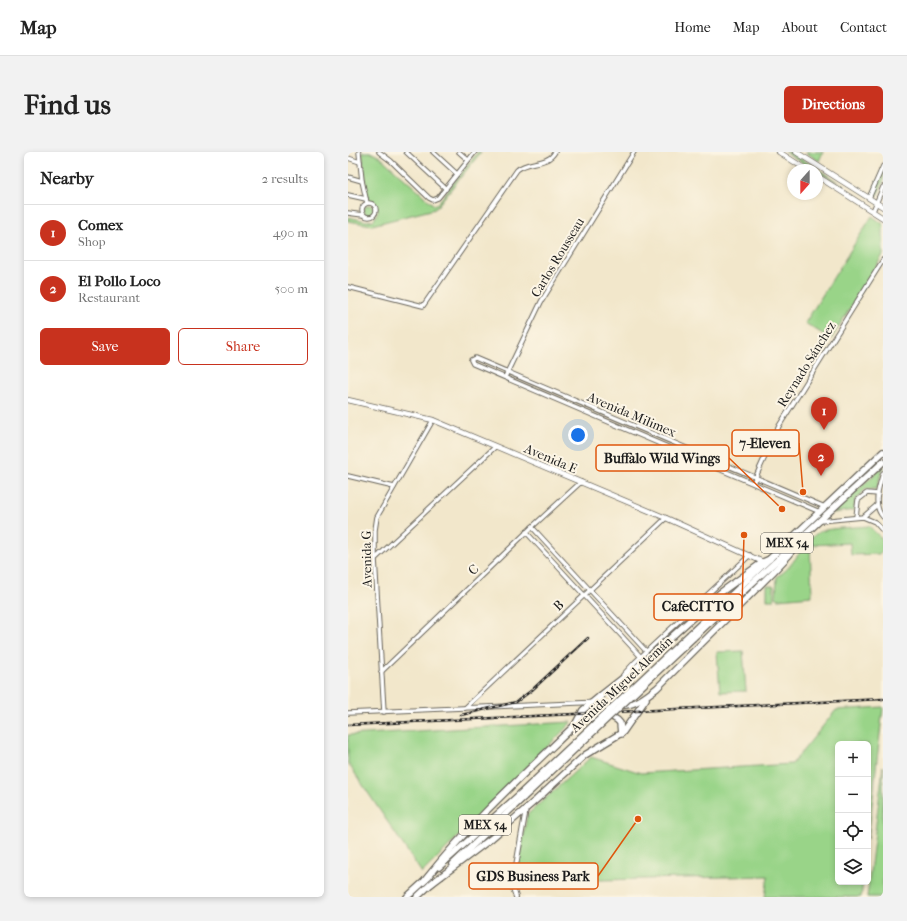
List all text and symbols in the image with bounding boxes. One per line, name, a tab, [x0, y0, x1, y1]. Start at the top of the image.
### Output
text: Map	[20, 17, 56, 39]
text: Home	[674, 19, 711, 36]
text: Map	[733, 19, 760, 36]
text: About	[782, 19, 818, 36]
text: Contact	[840, 19, 887, 36]
button: Directions	[784, 86, 883, 123]
text: Find us	[24, 88, 111, 121]
north arrow	[787, 164, 823, 200]
text: Nearby	[40, 168, 94, 188]
text: 2 results	[262, 171, 308, 186]
street label: Carlos Rousseau	[528, 214, 587, 300]
text: Comex	[78, 216, 123, 234]
text: 1	[51, 225, 55, 240]
text: 490 m	[273, 225, 308, 240]
text: Shop	[78, 234, 106, 249]
text: El Pollo Loco	[78, 272, 161, 290]
text: 2	[50, 281, 56, 296]
text: 500 m	[274, 281, 308, 296]
text: Restaurant	[78, 290, 140, 305]
street label: Reynado Sánchez	[774, 319, 839, 410]
button: Save	[40, 328, 170, 365]
button: Share	[178, 328, 308, 365]
street label: Avenida Milimex	[584, 389, 679, 440]
pin: 1	[811, 397, 837, 430]
your location	[568, 425, 588, 445]
callout: 7-Eleven	[732, 430, 799, 456]
text: 7-Eleven	[738, 435, 792, 452]
street label: Avenida E	[521, 440, 580, 476]
pin: 2	[808, 443, 834, 476]
callout: Buffalo Wild Wings	[596, 445, 729, 471]
text: Buffalo Wild Wings	[604, 450, 721, 467]
street label: Avenida G	[359, 530, 375, 589]
road number: MEX 54	[761, 533, 813, 553]
street label: C	[465, 561, 482, 578]
callout: CafeCITTO	[654, 594, 742, 620]
street label: B	[550, 597, 567, 614]
text: CafeCITTO	[662, 598, 734, 615]
street label: Avenida Miguel Alemán	[567, 633, 676, 736]
map controls	[835, 741, 871, 885]
button: +	[835, 741, 871, 777]
button: −	[835, 777, 871, 813]
button: locate	[835, 813, 871, 849]
road number: MEX 54	[459, 815, 511, 835]
button: layers	[835, 849, 871, 885]
callout: GDS Business Park	[469, 863, 598, 889]
text: GDS Business Park	[476, 868, 590, 885]

